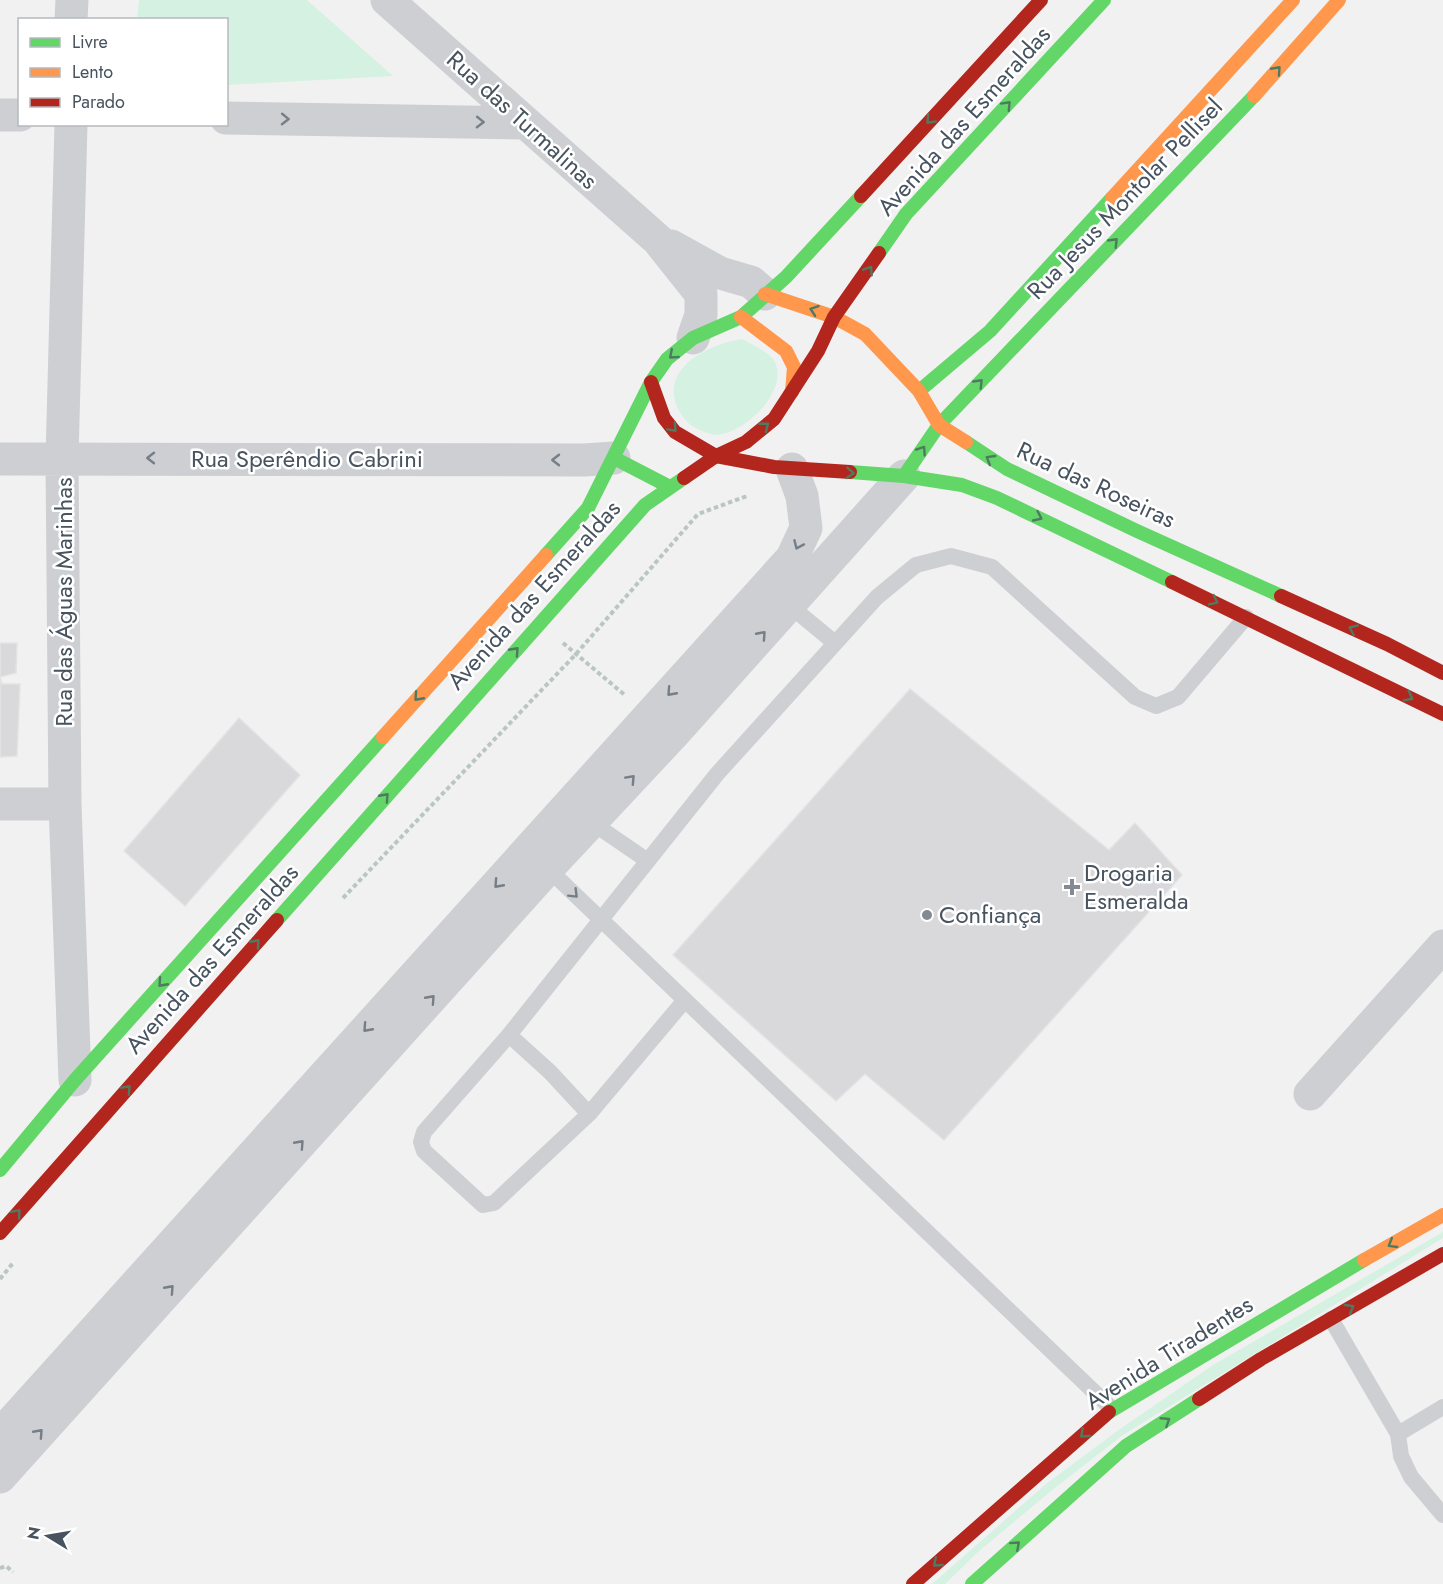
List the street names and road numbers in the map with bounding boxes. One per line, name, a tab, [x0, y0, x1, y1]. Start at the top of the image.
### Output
street label: Avenida das Esmeraldas	[869, 18, 1059, 223]
street label: Rua das Turmalinas	[439, 42, 606, 197]
street label: Rua Jesus Montolar Pellisel	[1019, 90, 1230, 307]
street label: Rua das Roseiras	[1011, 433, 1181, 537]
street label: Rua Sperêndio Cabrini	[191, 441, 423, 476]
street label: Rua das Águas Marinhas	[46, 477, 81, 727]
street label: Avenida das Esmeraldas	[439, 492, 629, 697]
street label: Avenida das Esmeraldas	[117, 856, 307, 1061]
street label: Avenida Tiradentes	[1078, 1287, 1259, 1418]

